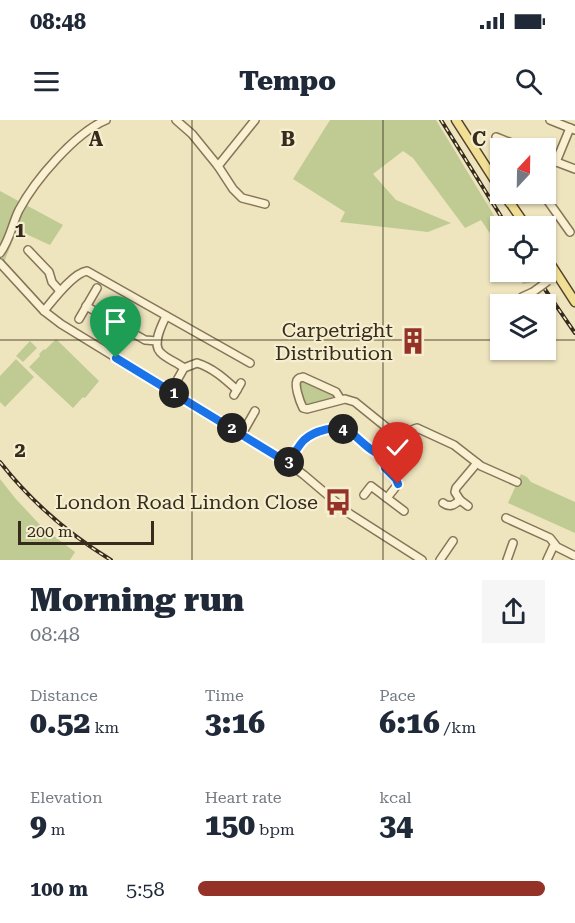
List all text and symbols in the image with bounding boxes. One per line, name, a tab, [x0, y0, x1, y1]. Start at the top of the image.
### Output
text: 08:48	[30, 9, 86, 34]
icon: menu	[30, 65, 63, 98]
text: Tempo	[239, 65, 336, 97]
icon: search	[512, 65, 545, 98]
text: A	[89, 127, 104, 151]
text: B	[281, 127, 295, 151]
text: C	[472, 127, 486, 151]
north arrow	[490, 138, 556, 204]
map controls	[490, 138, 556, 360]
button: locate	[490, 216, 556, 282]
text: 1	[14, 218, 26, 242]
button: layers	[490, 294, 556, 360]
pin	[90, 296, 141, 358]
icon: arrive	[99, 305, 132, 338]
place label: Carpetright Distribution	[275, 318, 394, 365]
building icon: Carpetright Distribution	[398, 326, 428, 356]
pin: 1	[159, 378, 189, 408]
text: 1	[170, 383, 178, 402]
pin: 2	[217, 413, 247, 443]
pin: 4	[328, 414, 358, 444]
text: 2	[228, 418, 236, 437]
text: 4	[339, 419, 347, 438]
pin	[372, 422, 423, 484]
icon: check	[381, 431, 414, 464]
text: 2	[14, 438, 26, 462]
pin: 3	[274, 447, 304, 477]
text: 3	[285, 452, 293, 471]
bus stop icon: London Road Lindon Close	[323, 487, 353, 517]
place label: London Road Lindon Close	[55, 490, 318, 514]
scale bar	[18, 518, 154, 546]
text: 200 m	[27, 522, 73, 541]
text: Morning run	[30, 580, 244, 619]
button: share	[482, 580, 545, 643]
text: 08:48	[30, 622, 80, 646]
text: Distance	[30, 686, 98, 705]
text: Time	[205, 686, 244, 705]
text: Pace	[379, 686, 415, 705]
text: 0.52	[30, 705, 90, 740]
text: 3:16	[205, 705, 265, 740]
text: 6:16	[379, 705, 440, 740]
text: km	[90, 718, 119, 737]
text: /km	[440, 718, 476, 737]
text: Elevation	[30, 788, 103, 807]
text: Heart rate	[205, 788, 282, 807]
text: kcal	[379, 788, 412, 807]
text: 9	[30, 807, 47, 842]
text: 150	[205, 807, 255, 842]
text: 34	[379, 807, 413, 842]
text: m	[47, 820, 65, 839]
text: bpm	[255, 820, 295, 839]
text: 100 m	[30, 877, 88, 901]
text: 5:58	[126, 877, 165, 901]

